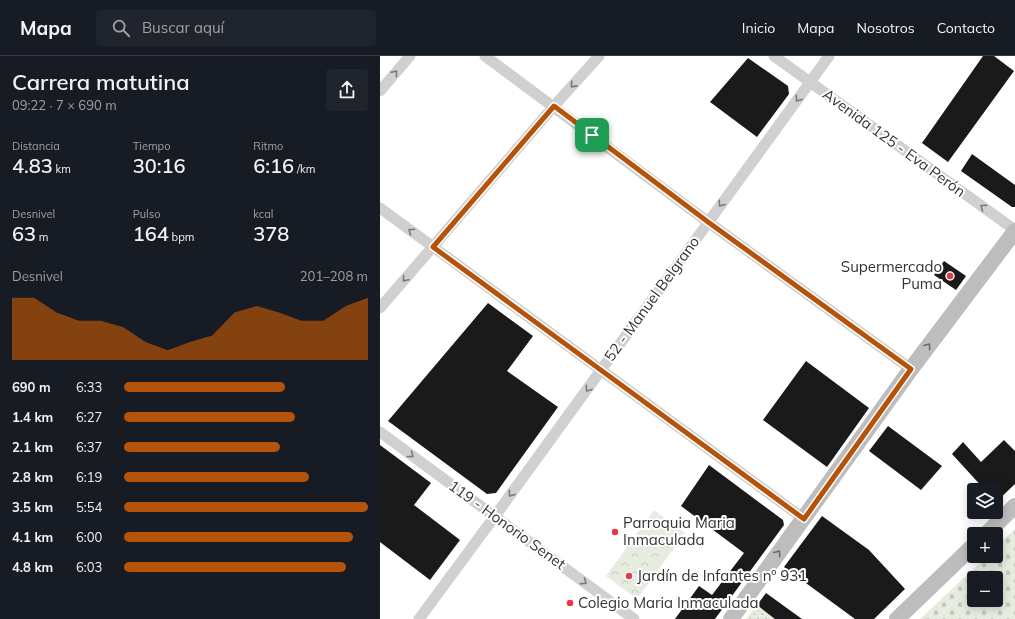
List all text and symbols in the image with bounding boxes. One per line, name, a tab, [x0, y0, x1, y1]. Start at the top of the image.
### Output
search box	[96, 10, 376, 46]
text: Mapa	[20, 16, 72, 40]
icon: search	[110, 17, 132, 39]
text: Buscar aquí	[142, 18, 224, 37]
text: Inicio	[742, 19, 775, 37]
text: Mapa	[797, 19, 835, 37]
text: Nosotros	[857, 19, 915, 37]
text: Contacto	[937, 19, 995, 37]
text: Carrera matutina	[12, 68, 190, 96]
button: share	[326, 69, 368, 111]
one-way arrow	[391, 71, 398, 78]
one-way arrow	[570, 80, 578, 88]
street label: Avenida 125 - Eva Perón	[819, 84, 969, 201]
one-way arrow	[795, 95, 802, 102]
text: 09:22 · 7 × 690 m	[12, 97, 117, 113]
pin	[575, 118, 609, 152]
icon: arrive	[581, 124, 603, 146]
text: Distancia	[12, 139, 60, 153]
text: Tiempo	[133, 139, 170, 153]
text: Ritmo	[253, 139, 283, 153]
text: 4.83	[12, 153, 53, 178]
text: 30:16	[133, 153, 185, 178]
text: 6:16	[253, 153, 294, 178]
text: km	[53, 162, 71, 176]
text: /km	[294, 162, 315, 176]
one-way arrow	[718, 200, 726, 207]
one-way arrow	[981, 205, 988, 212]
text: Desnivel	[12, 207, 55, 221]
text: Pulso	[133, 207, 160, 221]
text: kcal	[253, 207, 273, 221]
text: 63	[12, 221, 36, 246]
text: 164	[133, 221, 169, 246]
text: 378	[253, 221, 289, 246]
one-way arrow	[408, 229, 415, 236]
text: m	[36, 230, 49, 244]
text: bpm	[169, 230, 194, 244]
street label: 52 - Manuel Belgrano	[600, 232, 703, 365]
place label: Supermercado Puma	[841, 257, 942, 293]
text: Desnivel	[12, 268, 63, 284]
text: 201–208 m	[300, 268, 368, 284]
marker: Supermercado Puma	[945, 271, 955, 281]
one-way arrow	[403, 274, 410, 281]
one-way arrow	[923, 343, 930, 350]
text: 690 m	[12, 379, 51, 395]
text: 6:33	[76, 379, 102, 395]
one-way arrow	[585, 384, 592, 391]
text: 1.4 km	[12, 409, 53, 425]
text: 6:27	[76, 409, 102, 425]
text: 2.1 km	[12, 439, 53, 455]
text: 6:37	[76, 439, 102, 455]
one-way arrow	[407, 450, 414, 457]
text: 2.8 km	[12, 469, 53, 485]
text: 6:19	[76, 469, 102, 485]
street label: 119 - Honorio Senet	[445, 476, 569, 573]
map controls	[967, 483, 1003, 607]
button: layers	[967, 483, 1003, 519]
one-way arrow	[508, 490, 516, 497]
text: 3.5 km	[12, 499, 53, 515]
text: 5:54	[76, 499, 102, 515]
place label: Parroquia Maria Inmaculada	[623, 513, 735, 549]
marker: Parroquia Maria Inmaculada	[610, 527, 620, 537]
button: +	[967, 527, 1003, 563]
text: 4.1 km	[12, 529, 53, 545]
text: 6:00	[76, 529, 102, 545]
one-way arrow	[773, 551, 780, 558]
text: 4.8 km	[12, 559, 53, 575]
text: 6:03	[76, 559, 102, 575]
place label: Jardín de Infantes nº 931	[637, 566, 807, 585]
marker: Jardín de Infantes nº 931	[624, 571, 634, 581]
button: −	[967, 571, 1003, 607]
one-way arrow	[579, 577, 586, 584]
place label: Colegio Maria Inmaculada	[578, 593, 758, 612]
marker: Colegio Maria Inmaculada	[565, 598, 575, 608]

